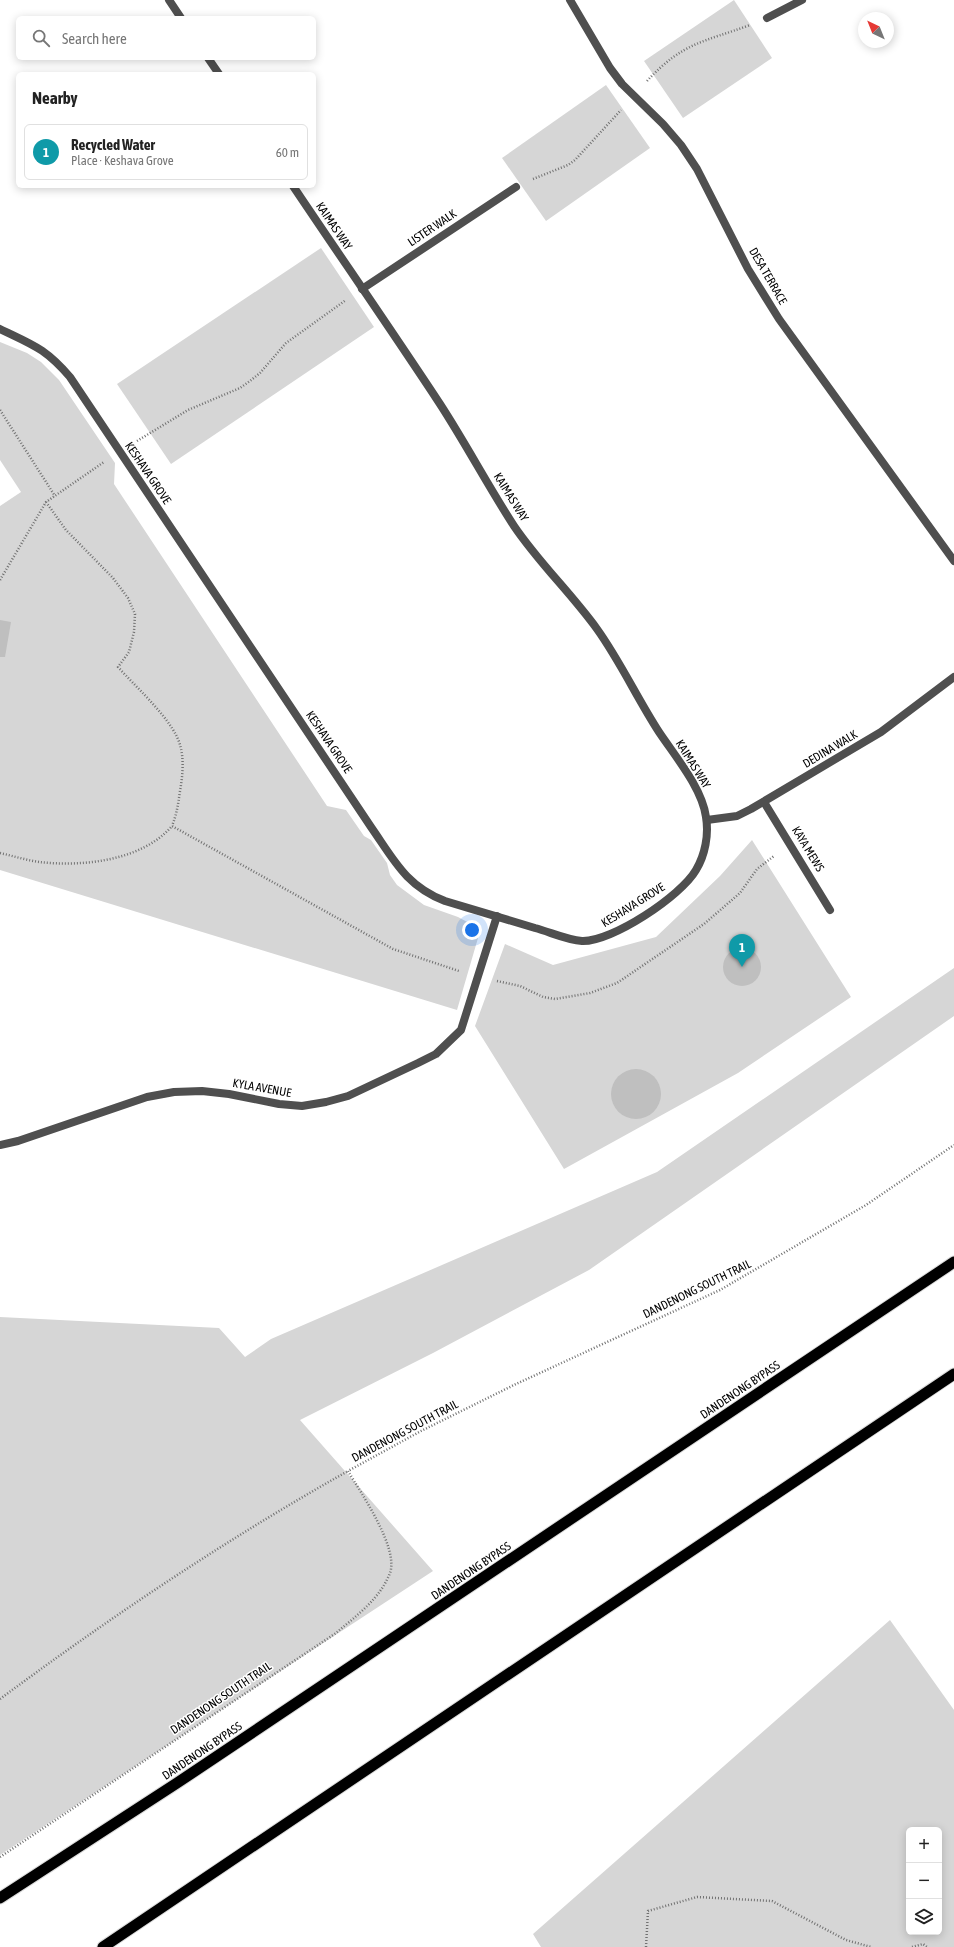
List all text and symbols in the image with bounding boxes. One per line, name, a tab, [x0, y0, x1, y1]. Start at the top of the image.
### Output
north arrow	[858, 12, 894, 48]
search box	[16, 16, 316, 60]
icon: search	[30, 27, 52, 49]
text: Search here	[62, 30, 127, 47]
text: Nearby	[32, 88, 78, 108]
text: Recycled Water	[71, 136, 155, 153]
text: 1	[43, 145, 49, 160]
text: 60 m	[276, 145, 299, 160]
text: Place · Keshava Grove	[71, 153, 174, 168]
street label: KAIMAS WAY	[313, 199, 355, 253]
street label: LISTER WALK	[405, 207, 459, 249]
street label: DESA TERRACE	[746, 245, 790, 307]
street label: KESHAVA GROVE	[122, 439, 174, 507]
street label: KAIMAS WAY	[491, 470, 532, 524]
street label: KESHAVA GROVE	[303, 708, 355, 776]
street label: DEDINA WALK	[800, 727, 860, 771]
street label: KAIMAS WAY	[673, 737, 714, 791]
street label: KAYA MEWS	[789, 824, 827, 874]
street label: KESHAVA GROVE	[599, 880, 667, 930]
your location	[462, 920, 482, 940]
pin: 1	[729, 934, 755, 967]
street label: KYLA AVENUE	[232, 1076, 292, 1100]
street label: DANDENONG SOUTH TRAIL	[641, 1257, 754, 1321]
street label: DANDENONG BYPASS	[698, 1358, 782, 1422]
street label: DANDENONG SOUTH TRAIL	[349, 1397, 461, 1465]
street label: DANDENONG BYPASS	[429, 1539, 513, 1603]
street label: DANDENONG SOUTH TRAIL	[168, 1659, 274, 1737]
street label: DANDENONG BYPASS	[160, 1719, 244, 1783]
map controls	[906, 1827, 942, 1935]
button: +	[906, 1827, 942, 1863]
button: −	[906, 1863, 942, 1899]
button: layers	[906, 1899, 942, 1935]

